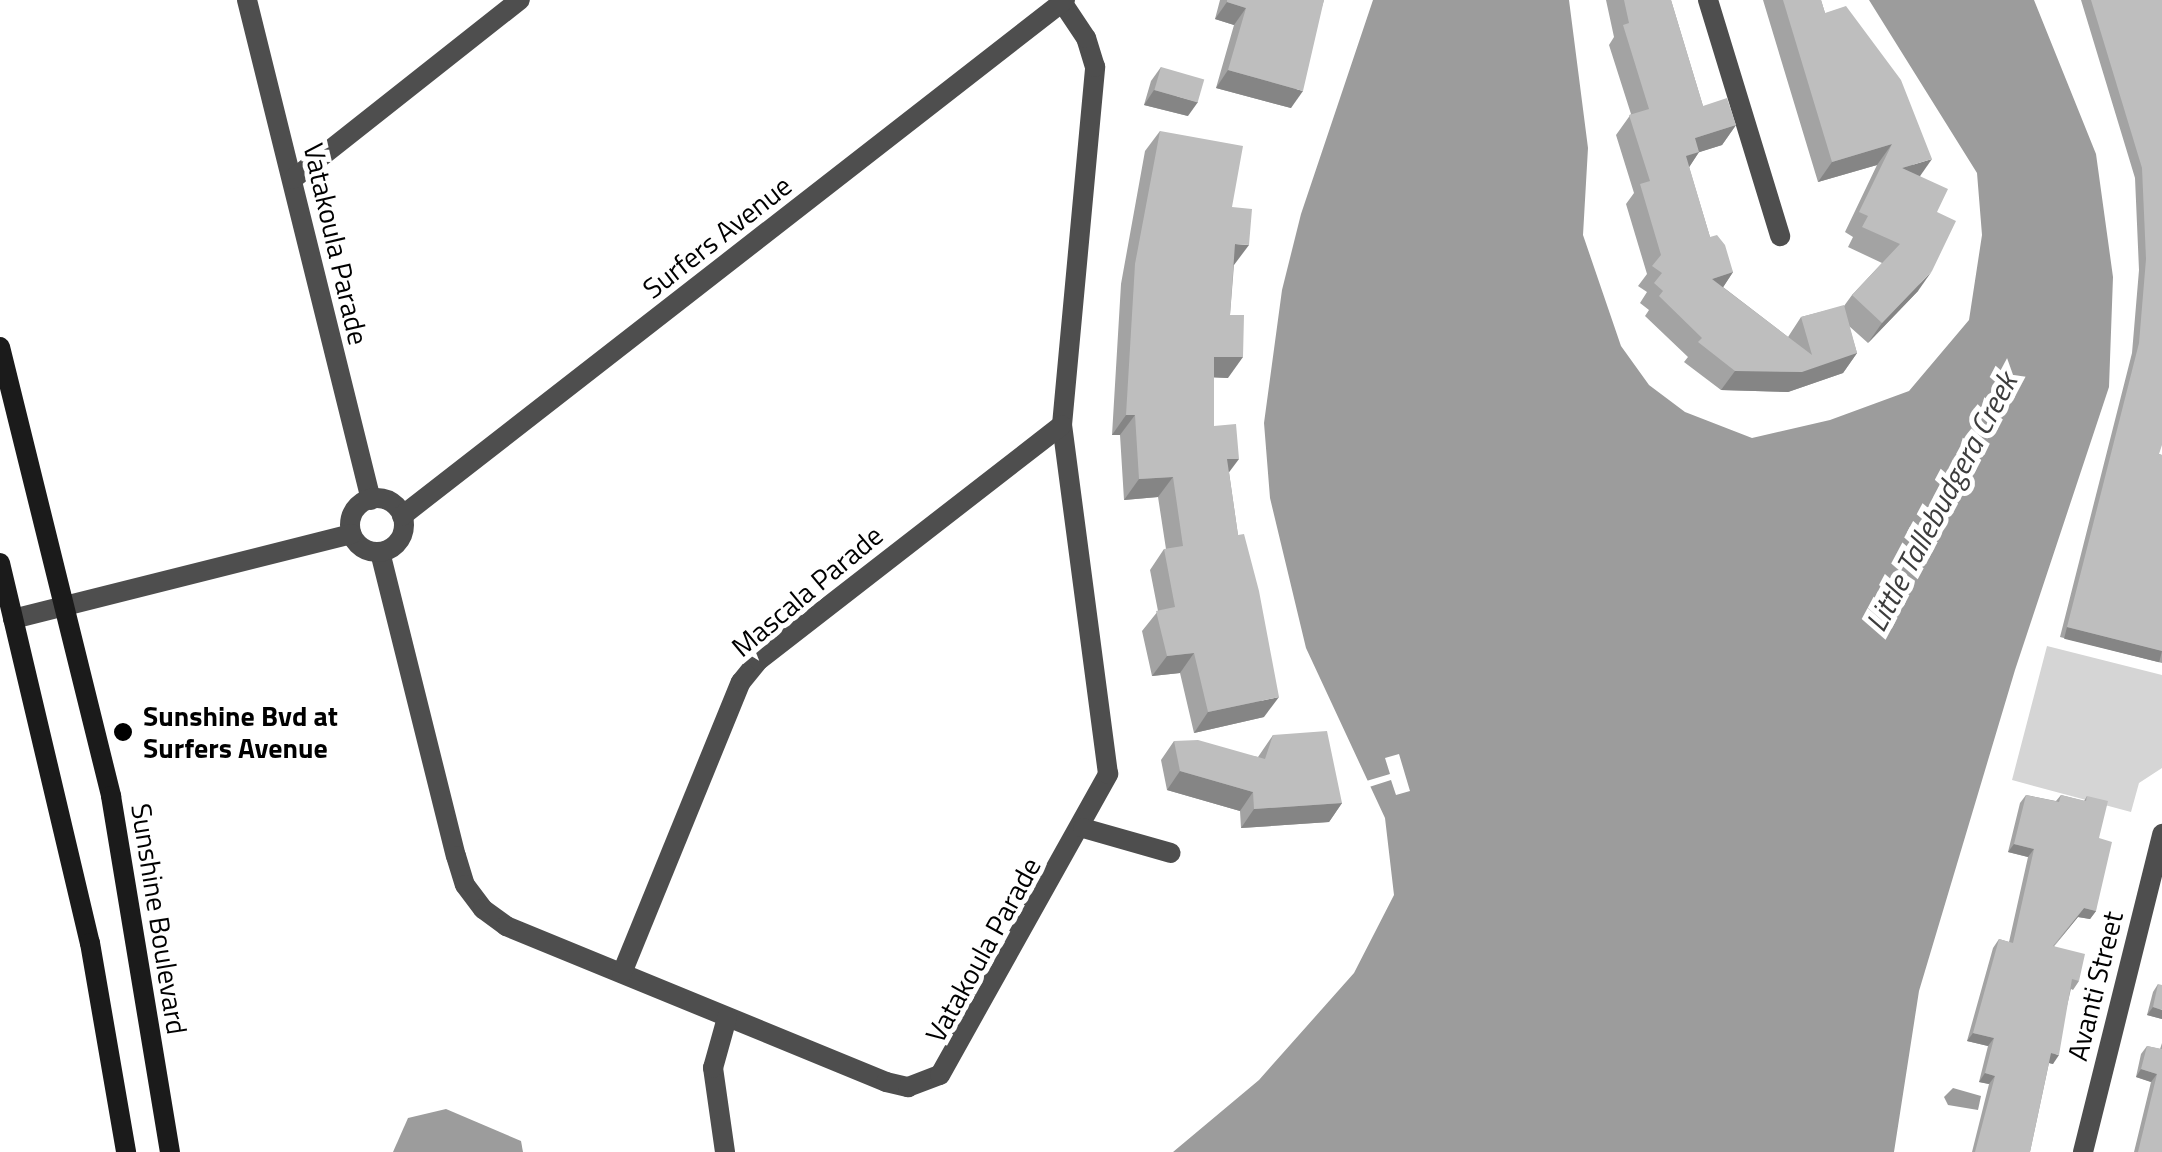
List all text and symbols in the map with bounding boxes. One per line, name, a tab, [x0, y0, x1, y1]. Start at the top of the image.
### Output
street label: Vatakoula Parade	[296, 140, 376, 348]
street label: Surfers Avenue	[636, 169, 798, 305]
water label: Little Tallebudgera Creek	[1858, 367, 2024, 637]
street label: Mascala Parade	[725, 518, 889, 664]
place label: Sunshine Bvd at Surfers Avenue	[143, 699, 338, 765]
marker: Sunshine Bvd at Surfers Avenue	[112, 721, 134, 743]
street label: Sunshine Boulevard	[124, 801, 194, 1037]
street label: Vatakoula Parade	[918, 852, 1048, 1048]
street label: Avanti Street	[2060, 908, 2130, 1064]

